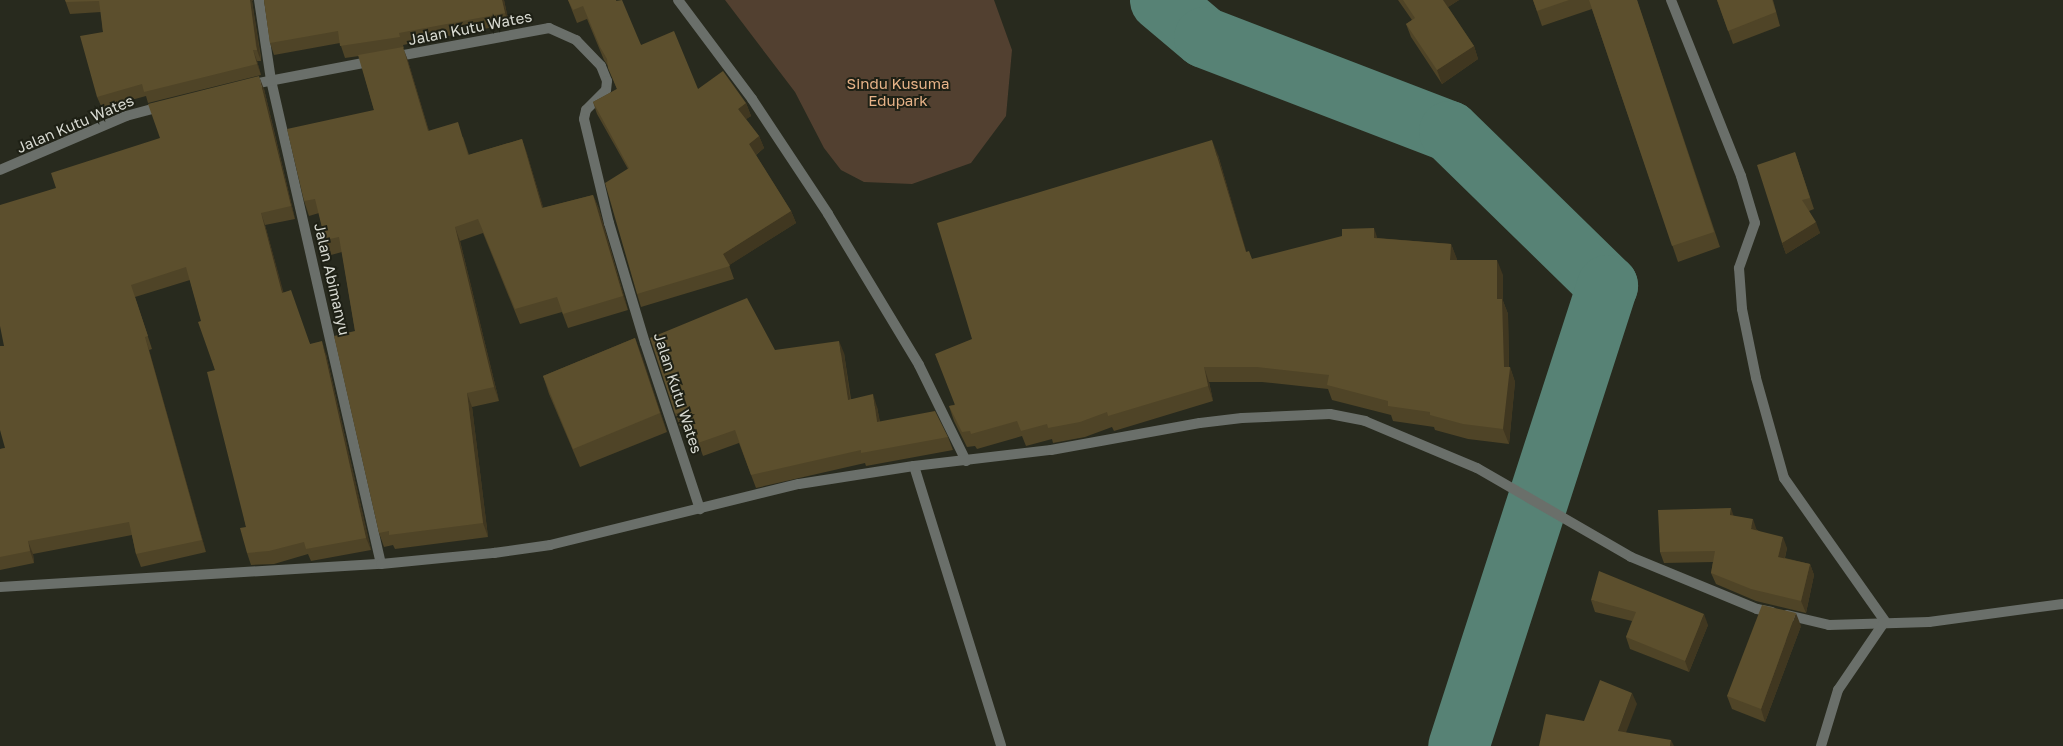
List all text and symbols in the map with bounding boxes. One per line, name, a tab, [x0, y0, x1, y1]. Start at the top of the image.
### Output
street label: Jalan Kutu Wates	[407, 7, 533, 49]
park label: Sindu Kusuma Edupark	[847, 74, 949, 109]
street label: Jalan Kutu Wates	[14, 91, 136, 157]
street label: Jalan Abimanyu	[310, 221, 354, 337]
street label: Jalan Kutu Wates	[650, 330, 706, 456]

